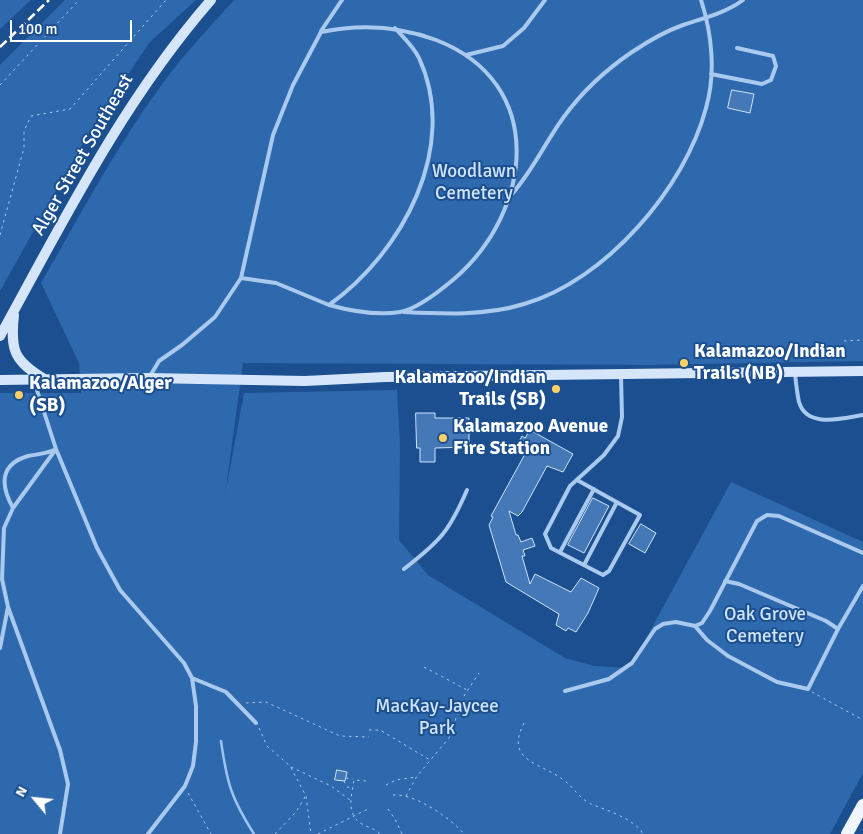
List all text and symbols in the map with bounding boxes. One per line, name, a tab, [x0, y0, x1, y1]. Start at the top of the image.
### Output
scale bar	[12, 10, 135, 42]
text: 100 m	[18, 20, 58, 38]
street label: Alger Street Southeast	[27, 70, 139, 240]
park label: Woodlawn Cemetery	[432, 161, 516, 205]
place label: Kalamazoo/Indian Trails (NB)	[694, 341, 846, 385]
marker: Kalamazoo/Indian Trails (NB)	[678, 357, 690, 369]
place label: Kalamazoo/Indian Trails (SB)	[394, 367, 546, 411]
place label: Kalamazoo/Alger (SB)	[29, 373, 172, 417]
marker: Kalamazoo/Indian Trails (SB)	[550, 383, 562, 395]
marker: Kalamazoo/Alger (SB)	[13, 389, 25, 401]
place label: Kalamazoo Avenue Fire Station	[453, 416, 608, 460]
marker: Kalamazoo Avenue Fire Station	[437, 432, 449, 444]
park label: Oak Grove Cemetery	[724, 604, 806, 648]
park label: MacKay-Jaycee Park	[375, 696, 499, 740]
north arrow	[10, 774, 60, 824]
text: N	[12, 783, 31, 800]

